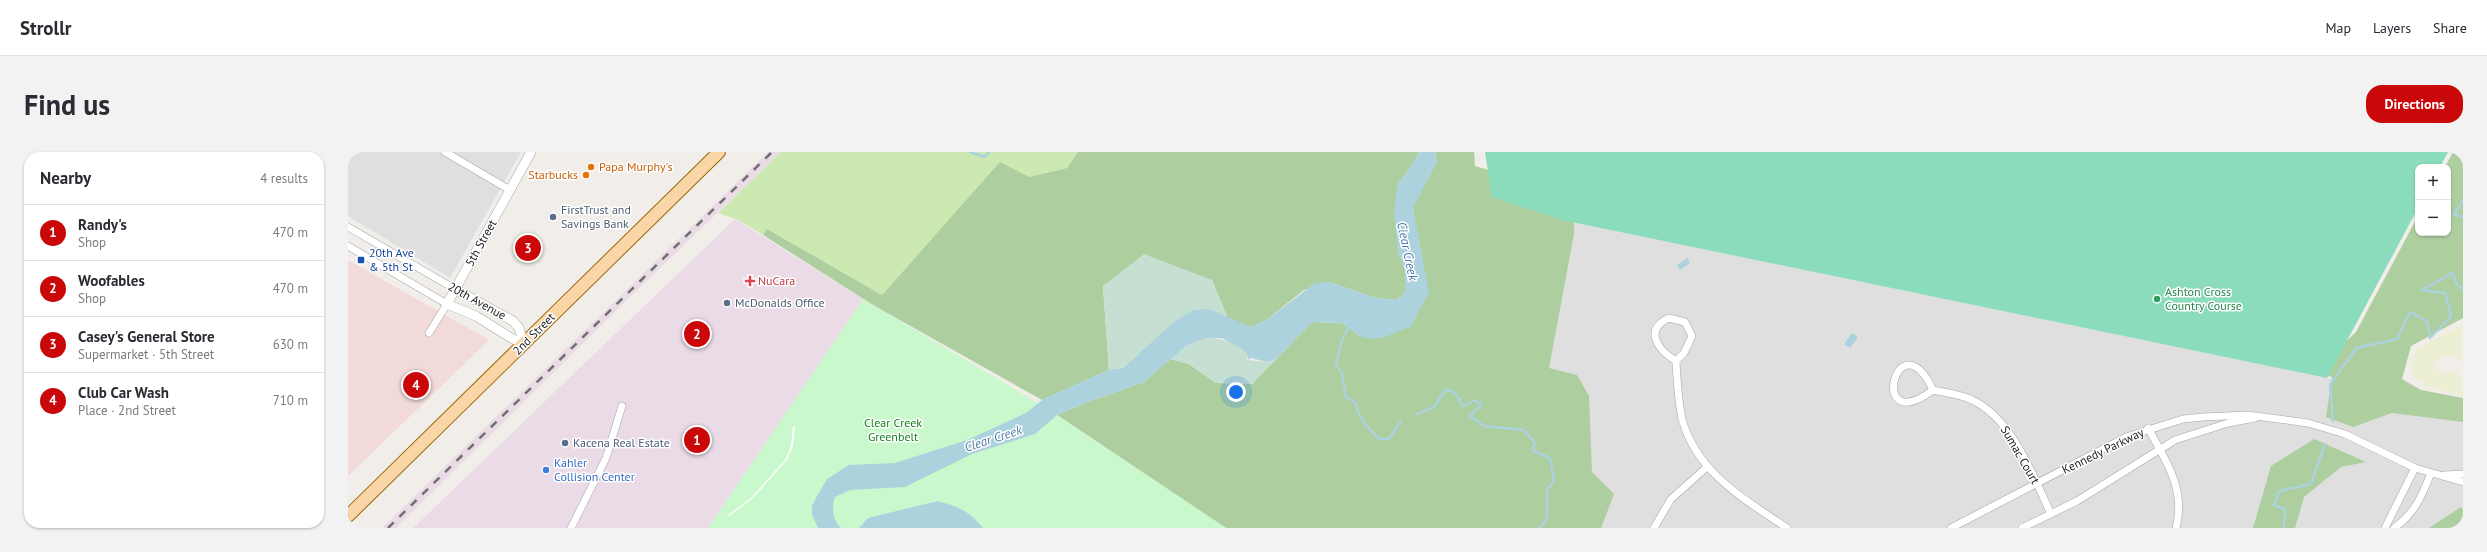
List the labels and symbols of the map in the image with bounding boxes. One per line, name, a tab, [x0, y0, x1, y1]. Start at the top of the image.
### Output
place label: Papa Murphy's	[599, 159, 673, 174]
marker: Papa Murphy's	[586, 162, 596, 172]
place label: Starbucks	[528, 167, 578, 182]
marker: Starbucks	[581, 170, 591, 180]
place label: FirstTrust and Savings Bank	[561, 202, 631, 231]
marker: FirstTrust and Savings Bank	[548, 212, 558, 222]
street label: 5th Street	[462, 217, 499, 269]
water label: Clear Creek	[1393, 220, 1422, 283]
pin: 3	[515, 233, 541, 263]
place label: 20th Ave & 5th St	[369, 245, 414, 274]
marker: 20th Ave & 5th St	[356, 255, 366, 265]
place label: NuCara	[758, 273, 795, 288]
marker: NuCara	[745, 276, 755, 286]
street label: 20th Avenue	[446, 278, 509, 323]
place label: Ashton Cross Country Course	[2165, 284, 2242, 313]
marker: Ashton Cross Country Course	[2152, 294, 2162, 304]
place label: McDonalds Office	[735, 295, 825, 310]
marker: McDonalds Office	[722, 298, 732, 308]
street label: 2nd Street	[509, 309, 558, 358]
pin: 2	[684, 319, 710, 349]
pin: 4	[403, 370, 429, 400]
your location	[1226, 382, 1246, 402]
park label: Clear Creek Greenbelt	[864, 415, 922, 444]
water label: Clear Creek	[962, 421, 1025, 456]
street label: Sumac Court	[1998, 423, 2043, 487]
street label: Kennedy Parkway	[2059, 424, 2147, 477]
pin: 1	[684, 425, 710, 455]
place label: Kacena Real Estate	[573, 435, 670, 450]
marker: Kacena Real Estate	[560, 438, 570, 448]
place label: Kahler Collision Center	[554, 455, 635, 484]
marker: Kahler Collision Center	[541, 465, 551, 475]

